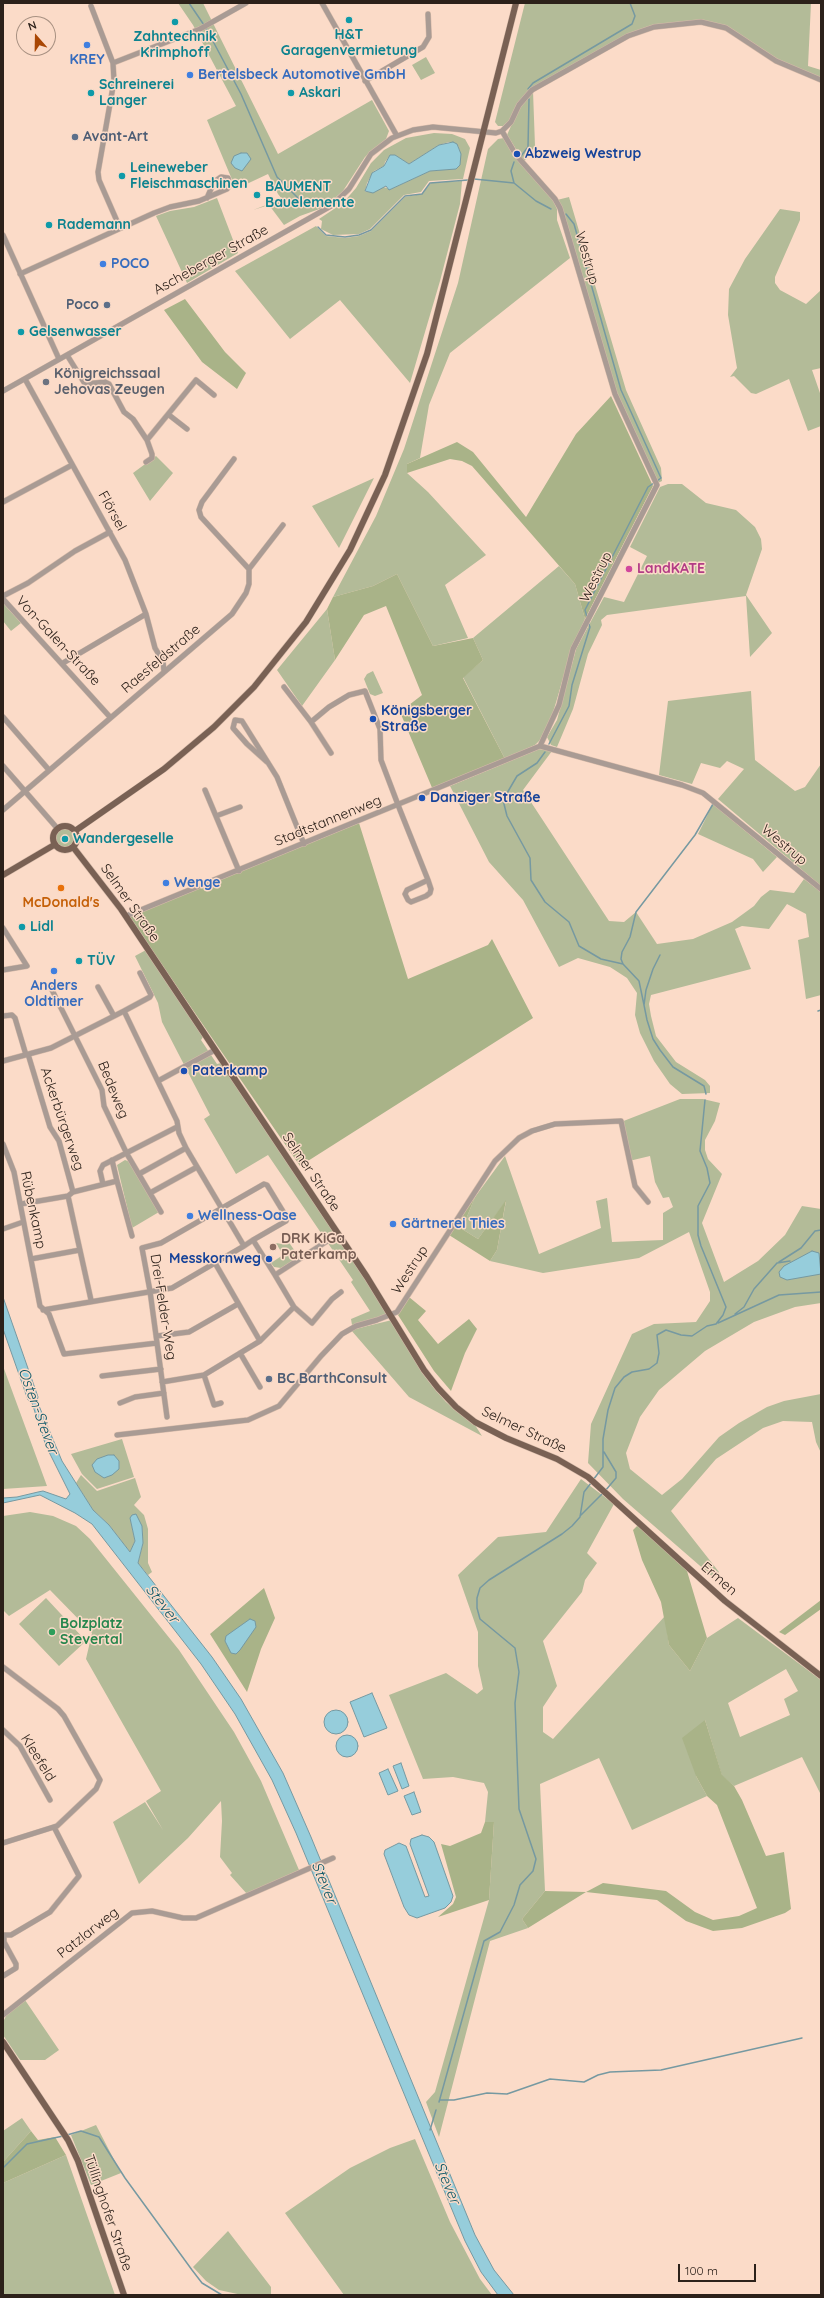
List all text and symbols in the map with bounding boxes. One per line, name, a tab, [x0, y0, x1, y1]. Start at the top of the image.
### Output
marker: H&T Garagenvermietung	[344, 15, 354, 25]
north arrow	[16, 16, 56, 56]
marker: Zahntechnik Krimphoff	[170, 17, 180, 27]
text: N	[26, 18, 38, 34]
place label: H&T Garagenvermietung	[281, 27, 417, 60]
place label: Zahntechnik Krimphoff	[133, 29, 217, 62]
marker: KREY	[82, 40, 92, 50]
place label: KREY	[69, 52, 105, 68]
place label: Bertelsbeck Automotive GmbH	[198, 67, 406, 83]
marker: Bertelsbeck Automotive GmbH	[185, 70, 195, 80]
place label: Schreinerei Langer	[99, 77, 174, 110]
place label: Askari	[299, 85, 341, 101]
marker: Schreinerei Langer	[86, 88, 96, 98]
marker: Askari	[286, 88, 296, 98]
place label: Avant-Art	[83, 129, 149, 145]
marker: Avant-Art	[70, 132, 80, 142]
place label: Abzweig Westrup	[525, 146, 641, 162]
marker: Abzweig Westrup	[512, 149, 522, 159]
place label: Leineweber Fleischmaschinen	[130, 160, 247, 192]
marker: Leineweber Fleischmaschinen	[117, 171, 127, 181]
place label: BAUMENT Bauelemente	[265, 179, 355, 212]
marker: BAUMENT Bauelemente	[252, 190, 262, 200]
place label: Rademann	[57, 217, 131, 233]
marker: Rademann	[44, 220, 54, 230]
street label: Ascheberger Straße	[151, 221, 271, 299]
street label: Westrup	[571, 230, 603, 286]
place label: POCO	[111, 256, 149, 272]
marker: POCO	[98, 259, 108, 269]
place label: Poco	[66, 297, 99, 313]
marker: Poco	[102, 300, 112, 310]
place label: Gelsenwasser	[29, 324, 122, 340]
marker: Gelsenwasser	[16, 327, 26, 337]
place label: Königreichssaal Jehovas Zeugen	[54, 366, 165, 398]
marker: Königreichssaal Jehovas Zeugen	[41, 377, 51, 387]
street label: Flörsel	[94, 488, 130, 534]
street label: Westrup	[576, 549, 616, 605]
place label: LandKATE	[637, 561, 705, 577]
marker: LandKATE	[624, 564, 634, 574]
street label: Von-Galen-Straße	[12, 593, 104, 689]
street label: Raesfeldstraße	[118, 621, 204, 697]
place label: Königsberger Straße	[381, 703, 472, 736]
marker: Königsberger Straße	[368, 714, 378, 724]
place label: Danziger Straße	[430, 790, 541, 806]
street label: Stadtstannenweg	[272, 792, 384, 850]
marker: Danziger Straße	[417, 793, 427, 803]
street label: Westrup	[758, 821, 810, 869]
place label: Wandergeselle	[73, 831, 174, 847]
marker: Wandergeselle	[60, 834, 70, 844]
street label: Selmer Straße	[97, 861, 163, 945]
place label: Wenge	[174, 875, 221, 891]
marker: Wenge	[161, 878, 171, 888]
marker: McDonald's	[56, 883, 66, 893]
place label: McDonald's	[23, 895, 99, 911]
place label: Lidl	[30, 919, 54, 935]
marker: Lidl	[17, 922, 27, 932]
place label: TÜV	[87, 953, 115, 969]
marker: TÜV	[74, 956, 84, 966]
marker: Anders Oldtimer	[49, 966, 59, 976]
place label: Anders Oldtimer	[24, 978, 84, 1010]
street label: Bedeweg	[94, 1059, 132, 1121]
place label: Paterkamp	[192, 1063, 268, 1079]
street label: Ackerbürgerweg	[36, 1065, 88, 1173]
marker: Paterkamp	[179, 1066, 189, 1076]
street label: Selmer Straße	[278, 1129, 344, 1215]
street label: Rübenkamp	[17, 1170, 49, 1250]
place label: Wellness-Oase	[198, 1208, 297, 1224]
marker: Wellness-Oase	[185, 1211, 195, 1221]
place label: Gärtnerei Thies	[401, 1216, 505, 1232]
marker: Gärtnerei Thies	[388, 1219, 398, 1229]
place label: DRK KiGa Paterkamp	[281, 1231, 357, 1264]
marker: DRK KiGa Paterkamp	[268, 1242, 278, 1252]
street label: Westrup	[388, 1243, 432, 1297]
place label: Messkornweg	[169, 1251, 261, 1267]
street label: Drei-Felder-Weg	[146, 1253, 180, 1361]
marker: Messkornweg	[264, 1254, 274, 1264]
water label: Osten-Stever	[14, 1365, 62, 1457]
place label: BC BarthConsult	[277, 1371, 387, 1387]
marker: BC BarthConsult	[264, 1374, 274, 1384]
street label: Selmer Straße	[479, 1403, 569, 1457]
street label: Ermen	[698, 1559, 740, 1599]
water label: Stever	[141, 1581, 183, 1627]
place label: Bolzplatz Stevertal	[60, 1616, 123, 1648]
marker: Bolzplatz Stevertal	[47, 1627, 57, 1637]
street label: Kleefeld	[17, 1731, 59, 1785]
water label: Stever	[307, 1859, 341, 1907]
street label: Patzlarweg	[54, 1904, 122, 1962]
street label: Tüllinghofer Straße	[80, 2153, 136, 2273]
water label: Stever	[430, 2159, 464, 2207]
scale bar	[680, 2256, 758, 2282]
text: 100 m	[685, 2263, 718, 2278]

